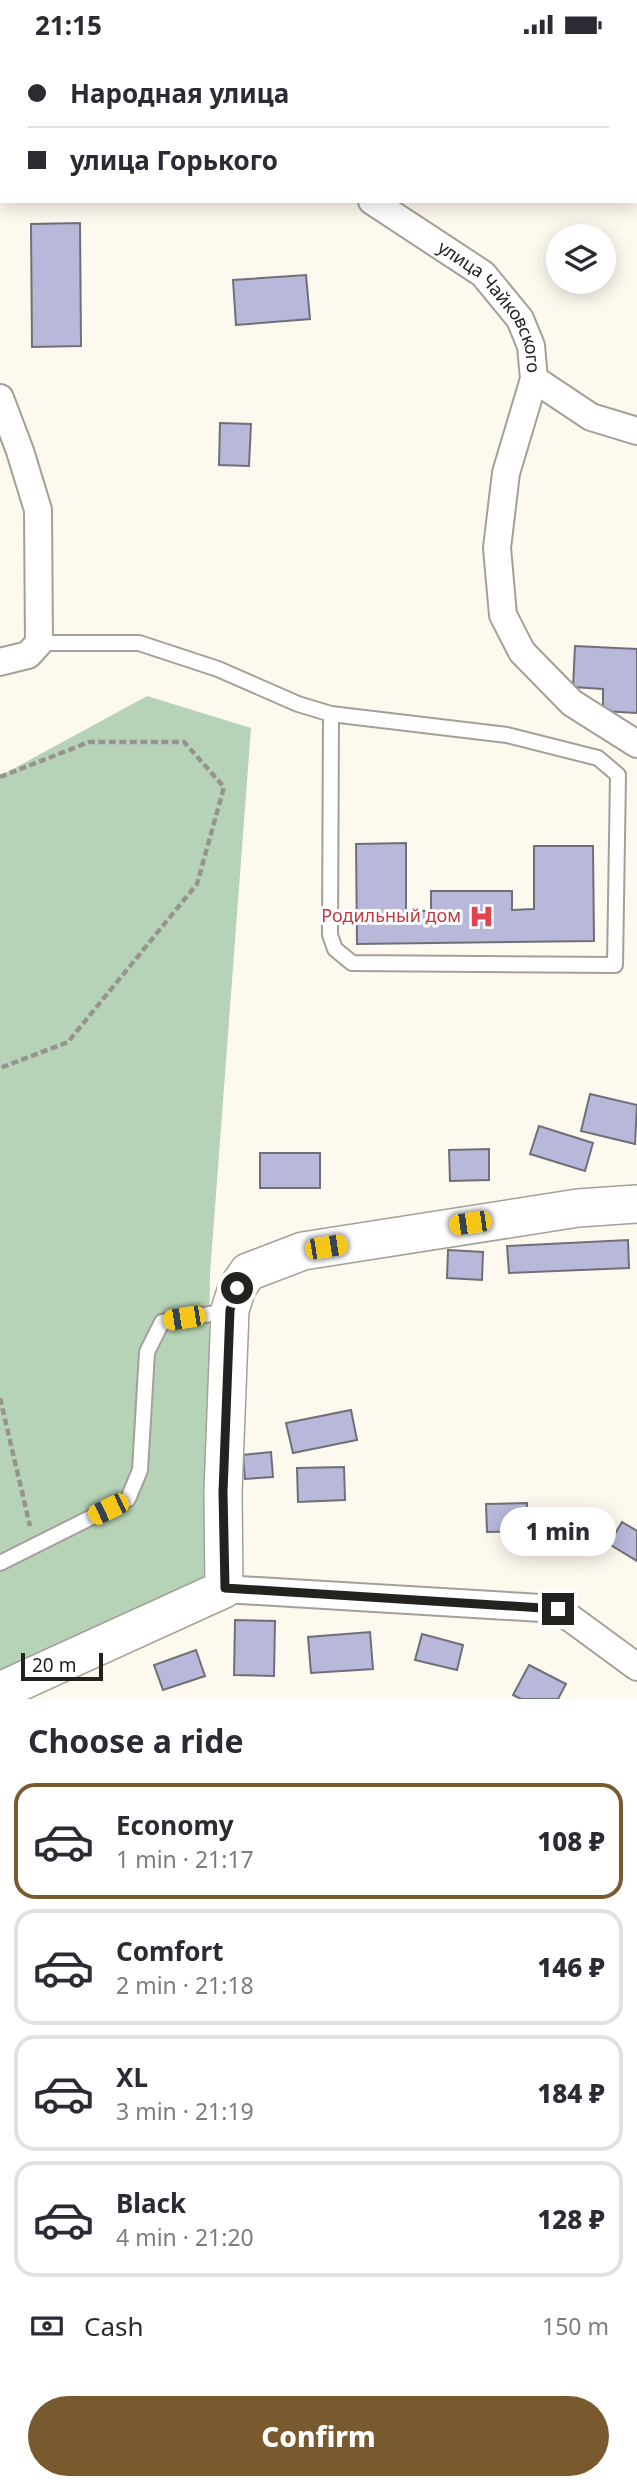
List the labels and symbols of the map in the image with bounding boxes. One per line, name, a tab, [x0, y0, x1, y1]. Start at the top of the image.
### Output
street label: улица Чайковского	[433, 235, 546, 374]
hospital icon: Родильный дом	[467, 902, 495, 930]
place label: Родильный дом	[321, 903, 461, 927]
car	[448, 1210, 493, 1236]
car	[304, 1233, 349, 1261]
route start	[221, 1272, 253, 1304]
car	[162, 1304, 207, 1332]
car	[85, 1490, 132, 1528]
callout: 1 min	[500, 1507, 616, 1557]
route end	[542, 1593, 574, 1625]
scale bar	[21, 1650, 103, 1682]

